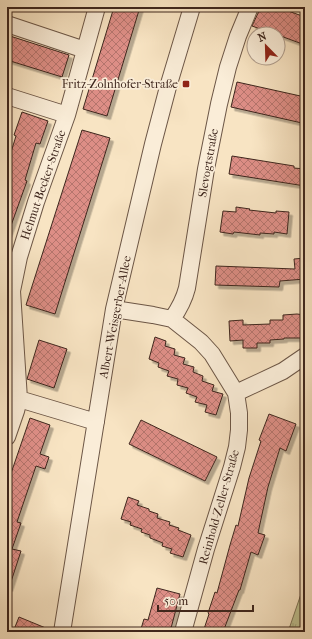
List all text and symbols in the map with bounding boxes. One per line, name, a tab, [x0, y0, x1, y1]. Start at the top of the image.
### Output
north arrow	[246, 26, 286, 66]
text: N	[256, 29, 269, 45]
place label: Fritz-Zolnhofer-Straße	[62, 77, 178, 91]
marker: Fritz-Zolnhofer-Straße	[181, 79, 191, 89]
street label: Slevogtstraße	[195, 127, 221, 199]
street label: Helmut-Becker-Straße	[18, 128, 68, 242]
street label: Albert-Weisgerber-Allee	[96, 254, 134, 381]
street label: Reinhold-Zeller-Straße	[196, 448, 242, 566]
scale bar	[158, 587, 253, 613]
text: 50 m	[164, 594, 188, 608]

